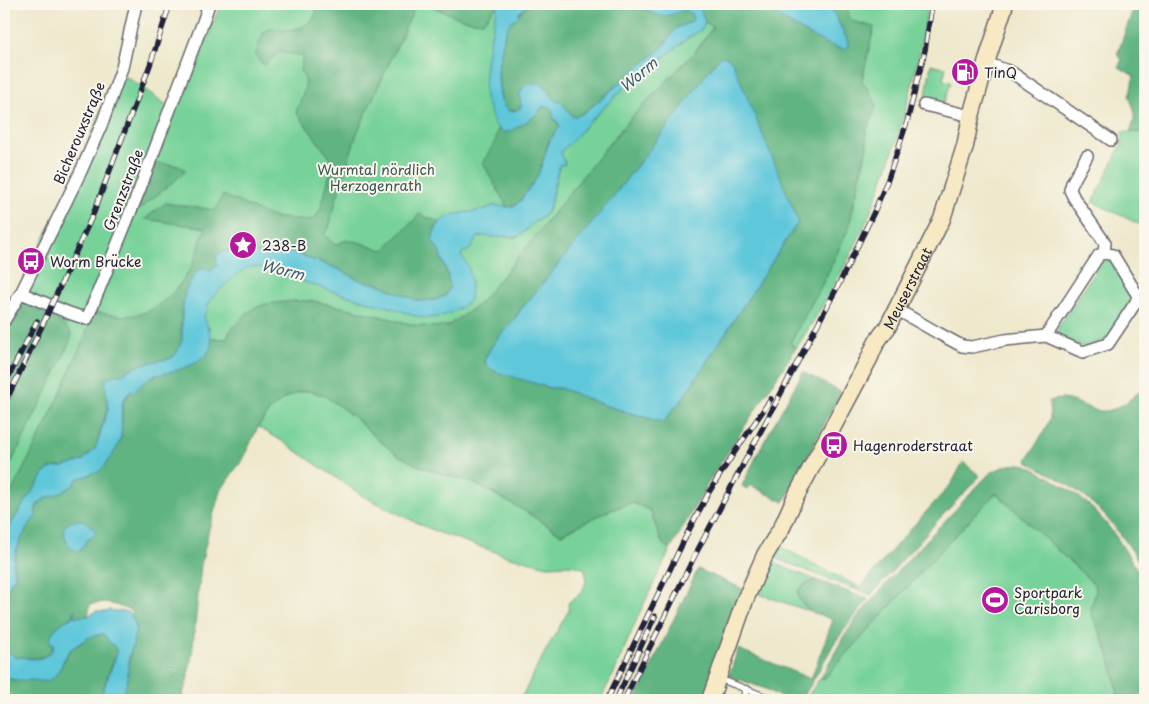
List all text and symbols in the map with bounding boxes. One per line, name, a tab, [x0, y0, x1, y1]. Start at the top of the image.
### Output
water label: Worm	[614, 51, 662, 97]
fuel station icon: TinQ	[950, 57, 980, 87]
place label: TinQ	[984, 62, 1017, 83]
street label: Bicherouxstraße	[48, 78, 110, 188]
street label: Grenzstraße	[98, 146, 148, 234]
park label: Wurmtal nördlich Herzogenrath	[317, 159, 435, 196]
place icon: 238-B	[228, 230, 258, 260]
place label: 238-B	[262, 235, 306, 256]
street label: Meuserstraat	[878, 243, 937, 333]
bus stop icon: Worm Brücke	[16, 246, 46, 276]
place label: Worm Brücke	[50, 251, 141, 272]
water label: Worm	[259, 253, 307, 285]
bus stop icon: Hagenroderstraat	[819, 430, 849, 460]
place label: Hagenroderstraat	[853, 435, 973, 456]
place label: Sportpark Carisborg	[1014, 582, 1083, 619]
sports icon: Sportpark Carisborg	[980, 585, 1010, 615]

